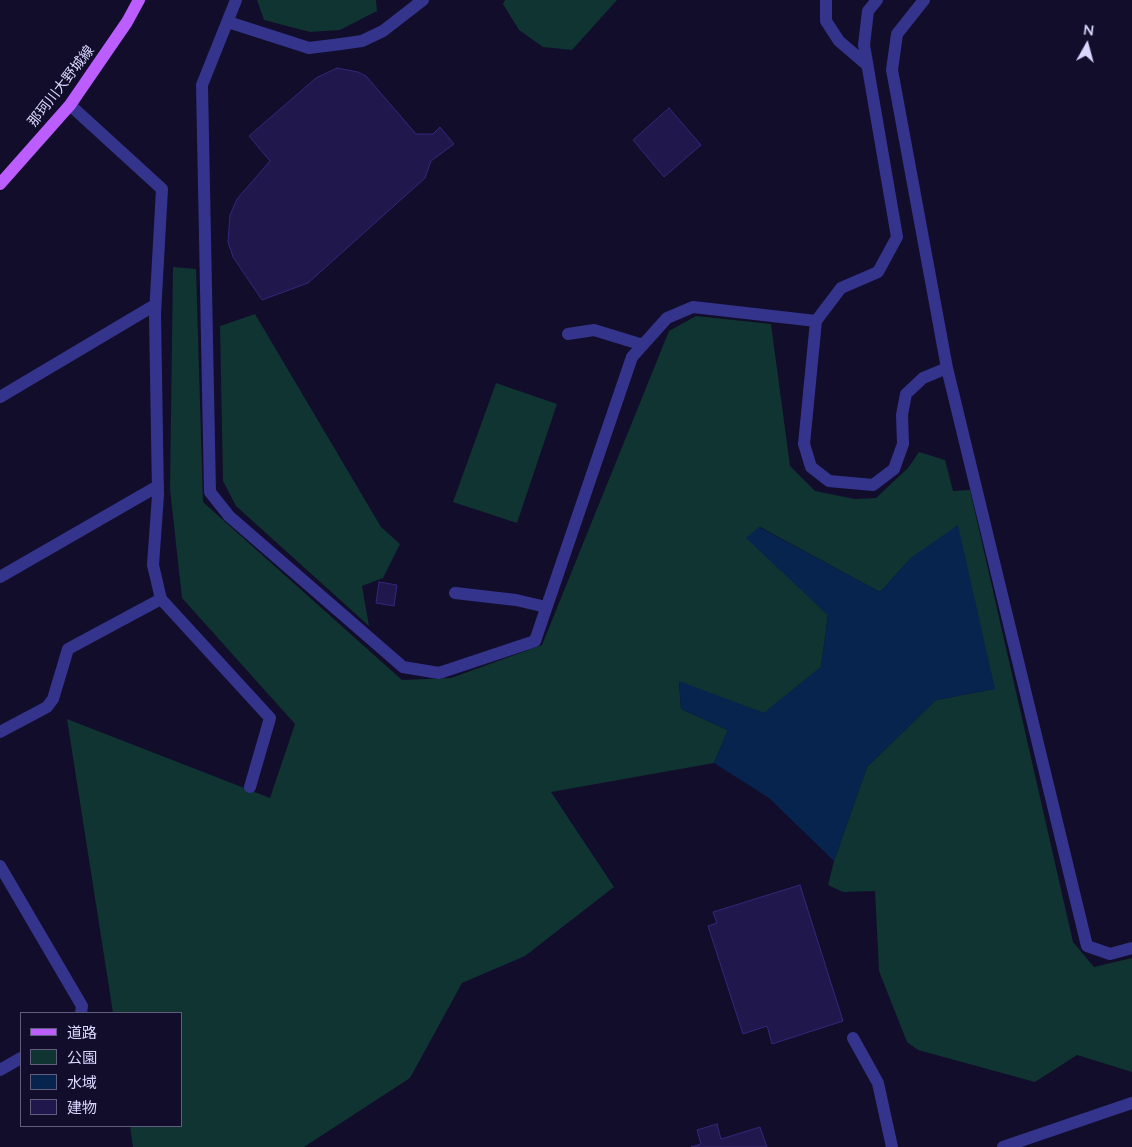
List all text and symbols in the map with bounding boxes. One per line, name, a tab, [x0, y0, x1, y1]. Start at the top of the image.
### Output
north arrow	[1062, 20, 1112, 70]
text: N	[1082, 21, 1095, 39]
street label: 那珂川大野城線	[24, 42, 98, 130]
legend	[20, 1012, 182, 1127]
text: 道路	[67, 1023, 97, 1041]
text: 公園	[67, 1048, 97, 1066]
text: 水域	[67, 1073, 97, 1091]
text: 建物	[67, 1098, 97, 1116]

